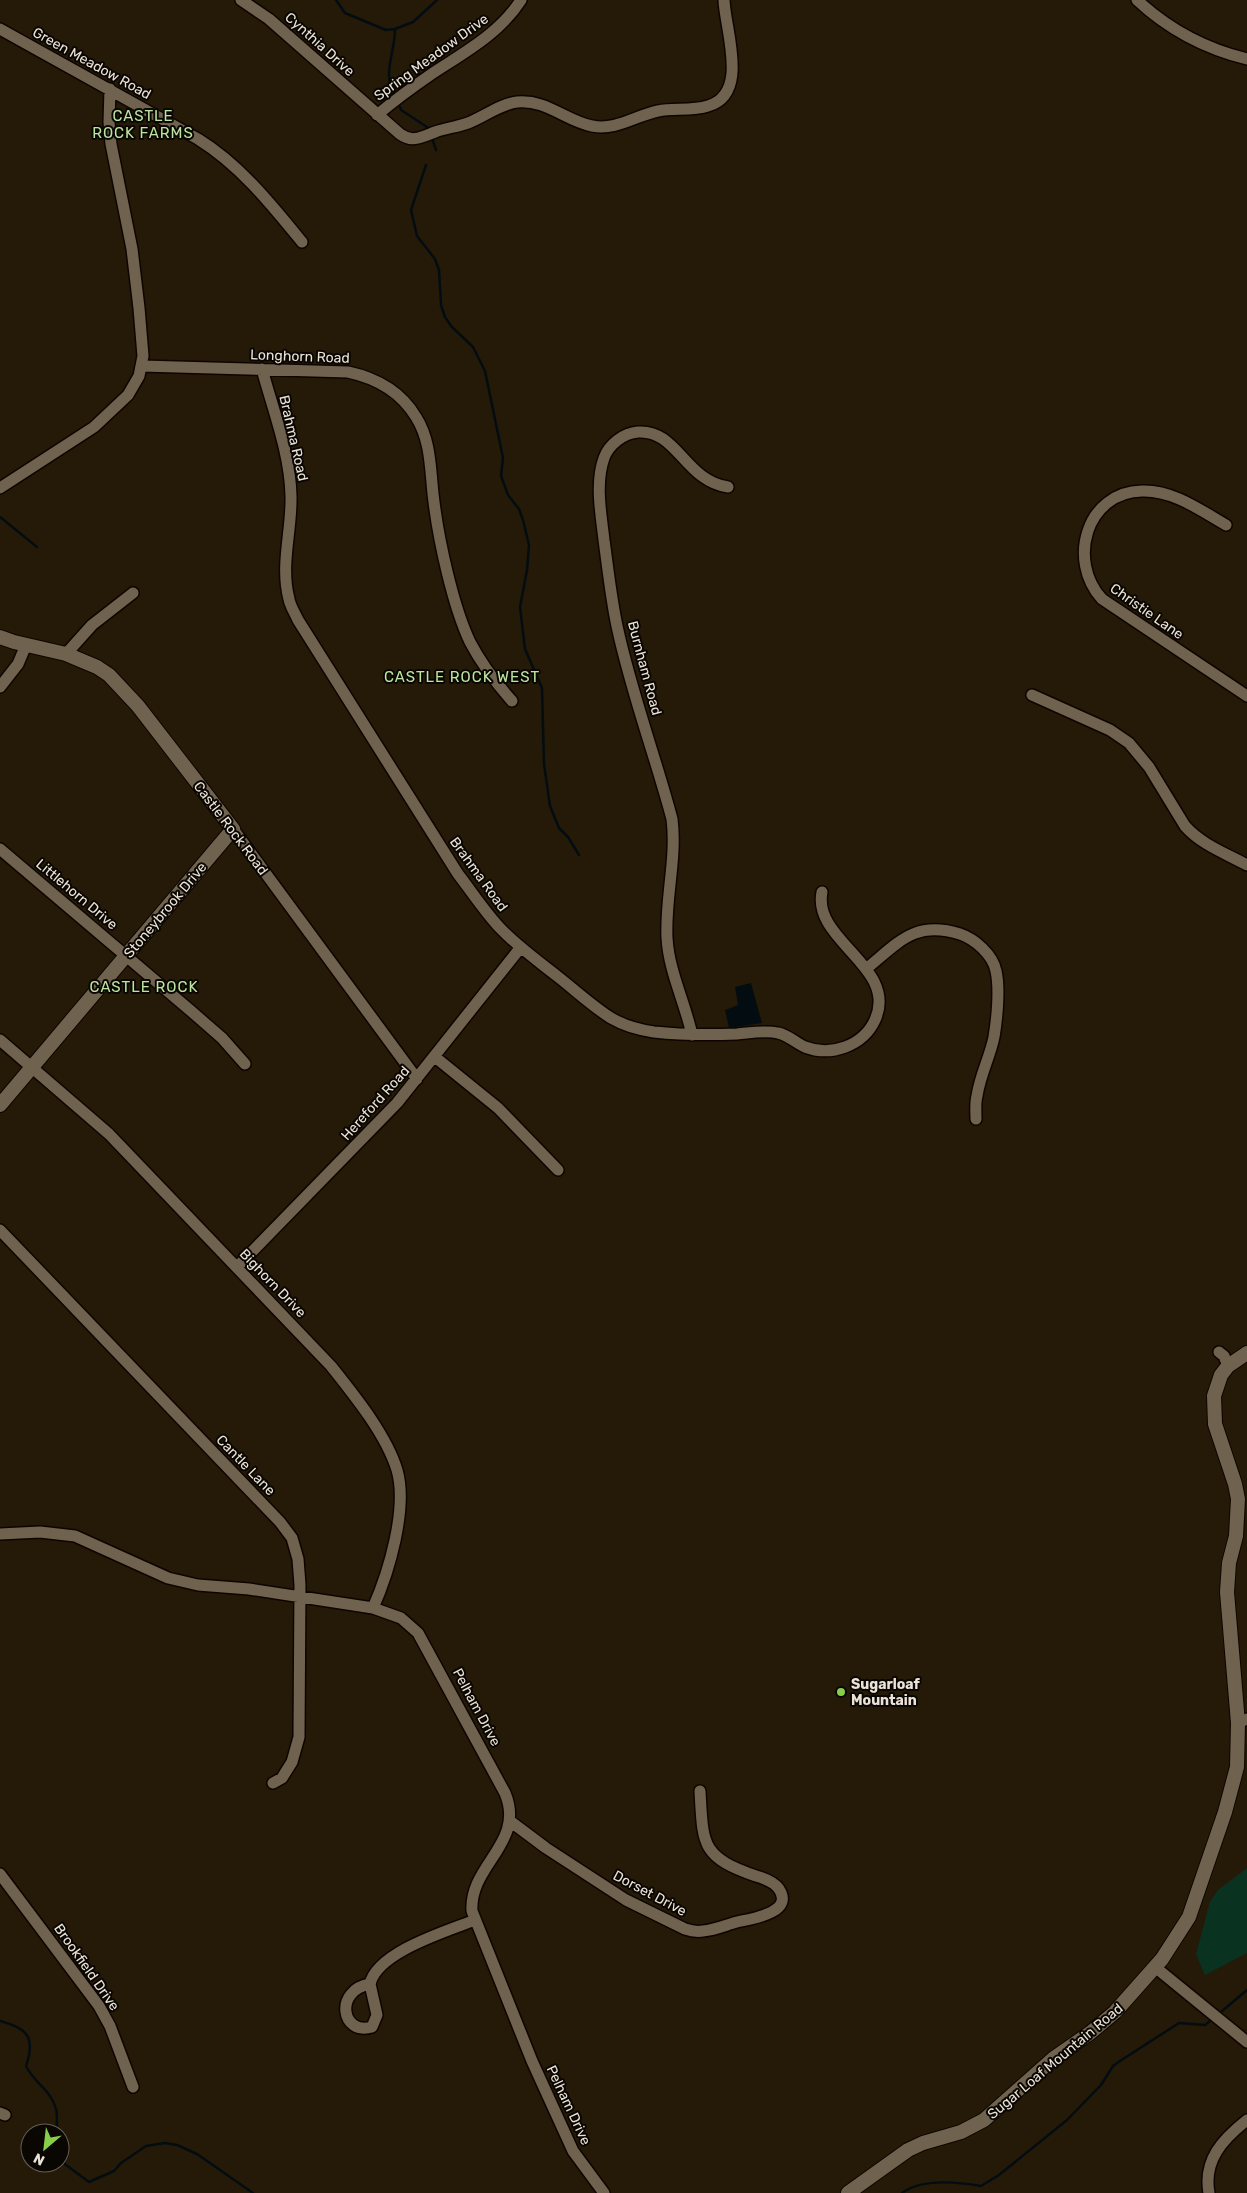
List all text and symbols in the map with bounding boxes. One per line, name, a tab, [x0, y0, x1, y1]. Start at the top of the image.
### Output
street label: Cynthia Drive	[281, 9, 358, 80]
street label: Spring Meadow Drive	[371, 10, 492, 105]
street label: Green Meadow Road	[30, 24, 154, 103]
district label: CASTLE ROCK FARMS	[92, 107, 194, 142]
street label: Longhorn Road	[250, 346, 350, 367]
street label: Brahma Road	[275, 394, 312, 483]
street label: Christie Lane	[1107, 580, 1187, 643]
street label: Burnham Road	[624, 619, 665, 717]
district label: CASTLE ROCK WEST	[384, 668, 540, 686]
street label: Castle Rock Road	[190, 778, 271, 878]
street label: Brahma Road	[446, 834, 511, 915]
street label: Littlehorn Drive	[33, 855, 121, 933]
street label: Stoneybrook Drive	[120, 859, 210, 962]
district label: CASTLE ROCK	[90, 978, 198, 996]
street label: Hereford Road	[338, 1063, 413, 1144]
street label: Bighorn Drive	[236, 1246, 310, 1321]
street label: Cantle Lane	[213, 1432, 279, 1499]
street label: Pelham Drive	[449, 1665, 504, 1749]
place label: Sugarloaf Mountain	[851, 1676, 921, 1709]
marker: Sugarloaf Mountain	[835, 1686, 847, 1698]
street label: Dorset Drive	[610, 1867, 689, 1920]
street label: Brookfield Drive	[50, 1921, 123, 2014]
street label: Sugar Loaf Mountain Road	[984, 2000, 1126, 2123]
street label: Pelham Drive	[543, 2063, 594, 2148]
north arrow	[20, 2123, 70, 2173]
text: N	[31, 2149, 48, 2169]

